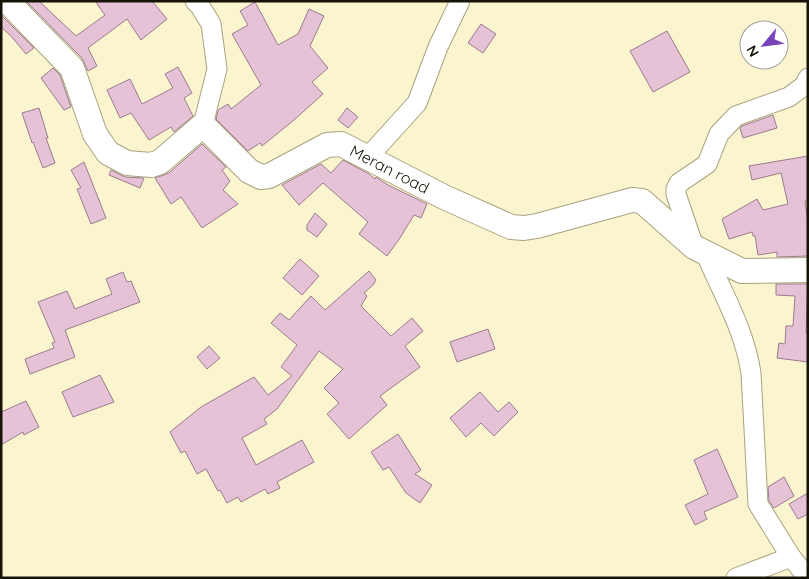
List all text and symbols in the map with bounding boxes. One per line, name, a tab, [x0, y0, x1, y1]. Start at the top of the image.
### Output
north arrow	[739, 20, 789, 70]
text: N	[742, 42, 763, 60]
street label: Meran road	[347, 140, 433, 198]

